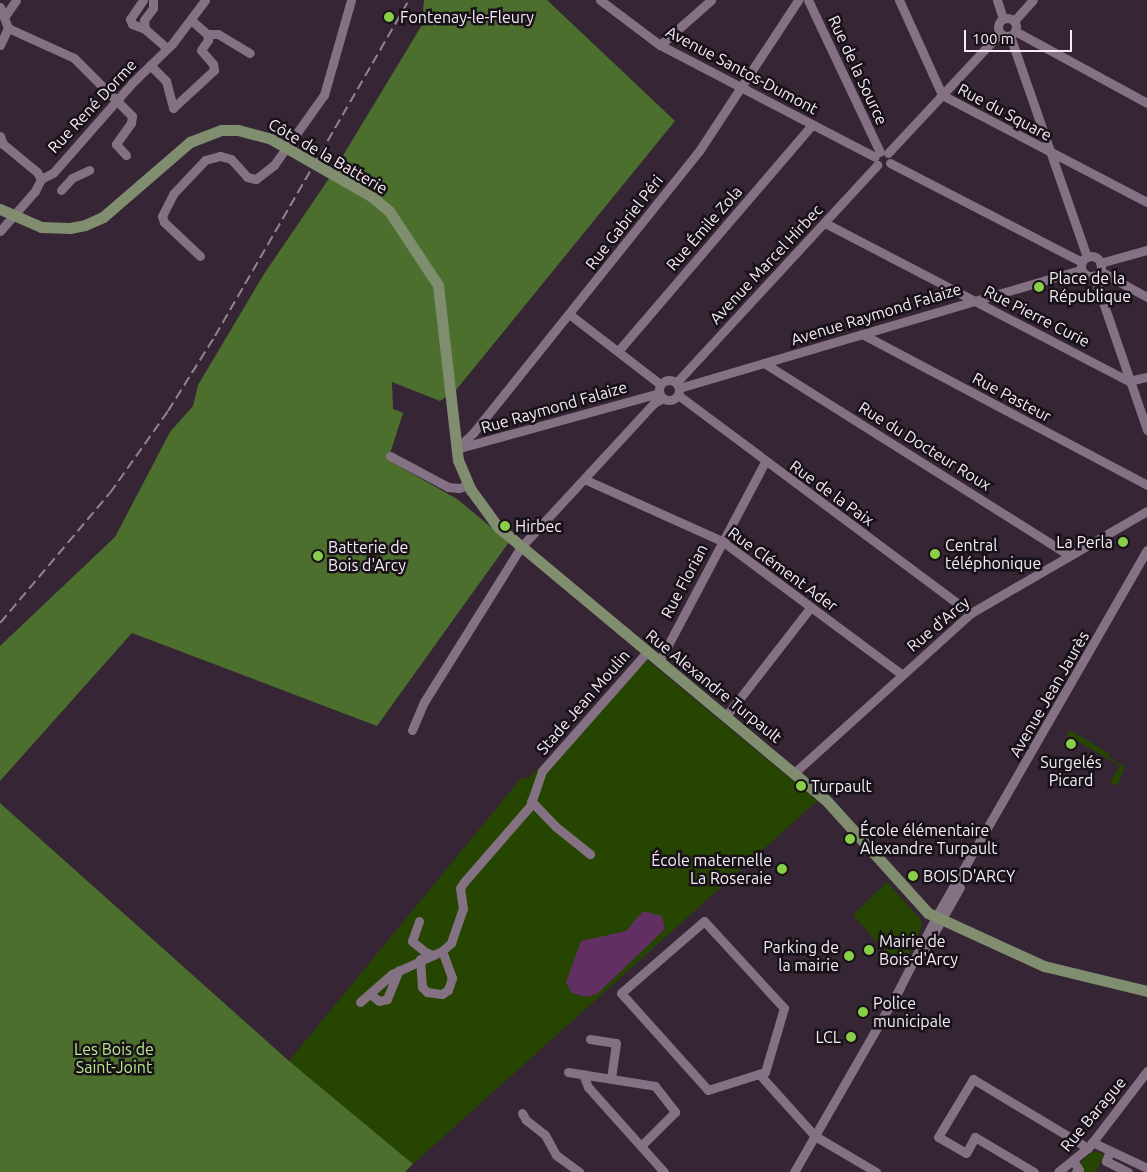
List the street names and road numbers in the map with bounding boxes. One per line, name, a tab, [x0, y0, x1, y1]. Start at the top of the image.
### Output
street label: Rue de la Source	[824, 12, 892, 128]
street label: Avenue Santos-Dumont	[663, 22, 821, 118]
street label: Rue René Dorme	[44, 55, 140, 157]
street label: Rue du Square	[955, 79, 1055, 145]
street label: Côte de la Batterie	[265, 114, 391, 198]
street label: Rue Gabriel Péri	[581, 171, 667, 273]
street label: Rue Émile Zola	[662, 182, 746, 274]
street label: Avenue Marcel Hirbec	[706, 200, 826, 328]
street label: Avenue Raymond Falaize	[788, 279, 964, 349]
street label: Rue Pierre Curie	[981, 281, 1093, 351]
street label: Rue Pasteur	[969, 368, 1055, 426]
street label: Rue Raymond Falaize	[479, 377, 629, 437]
street label: Rue du Docteur Roux	[855, 398, 995, 494]
street label: Rue de la Paix	[786, 456, 878, 530]
street label: Rue Clément Ader	[724, 523, 842, 615]
street label: Rue Florian	[657, 541, 711, 621]
street label: Rue d'Arcy	[903, 592, 973, 656]
street label: Rue Alexandre Turpault	[642, 625, 786, 747]
street label: Avenue Jean Jaurès	[1005, 628, 1093, 760]
street label: Stade Jean Moulin	[532, 646, 634, 758]
street label: Rue Barague	[1056, 1073, 1130, 1155]

